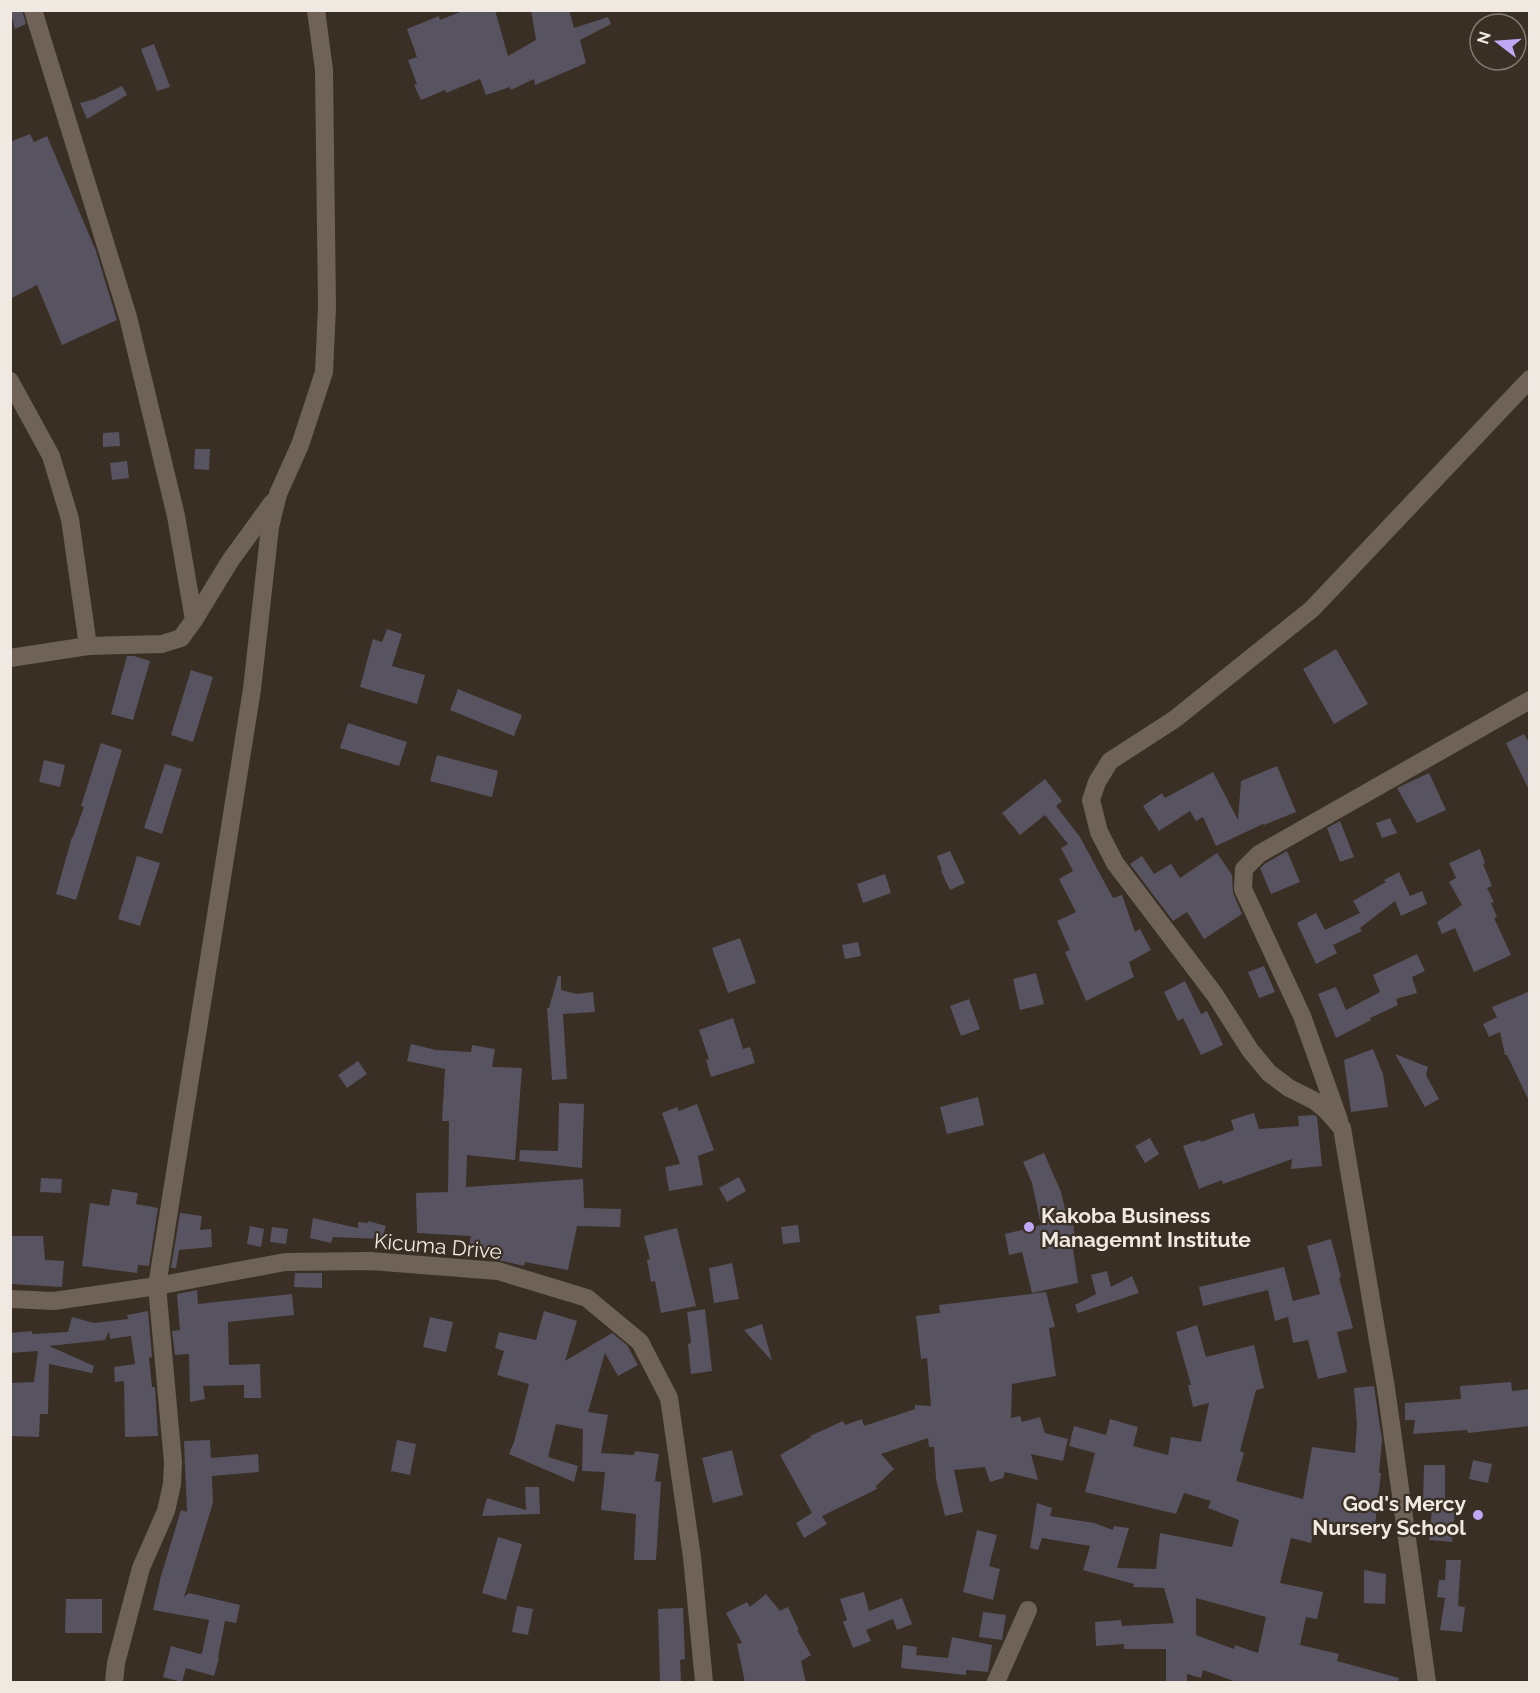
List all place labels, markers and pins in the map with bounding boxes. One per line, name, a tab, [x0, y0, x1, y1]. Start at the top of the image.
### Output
place label: Kakoba Business Managemnt Institute	[1041, 1203, 1251, 1252]
marker: Kakoba Business Managemnt Institute	[1022, 1220, 1036, 1234]
place label: God's Mercy Nursery School	[1312, 1491, 1466, 1540]
marker: God's Mercy Nursery School	[1471, 1508, 1485, 1522]

